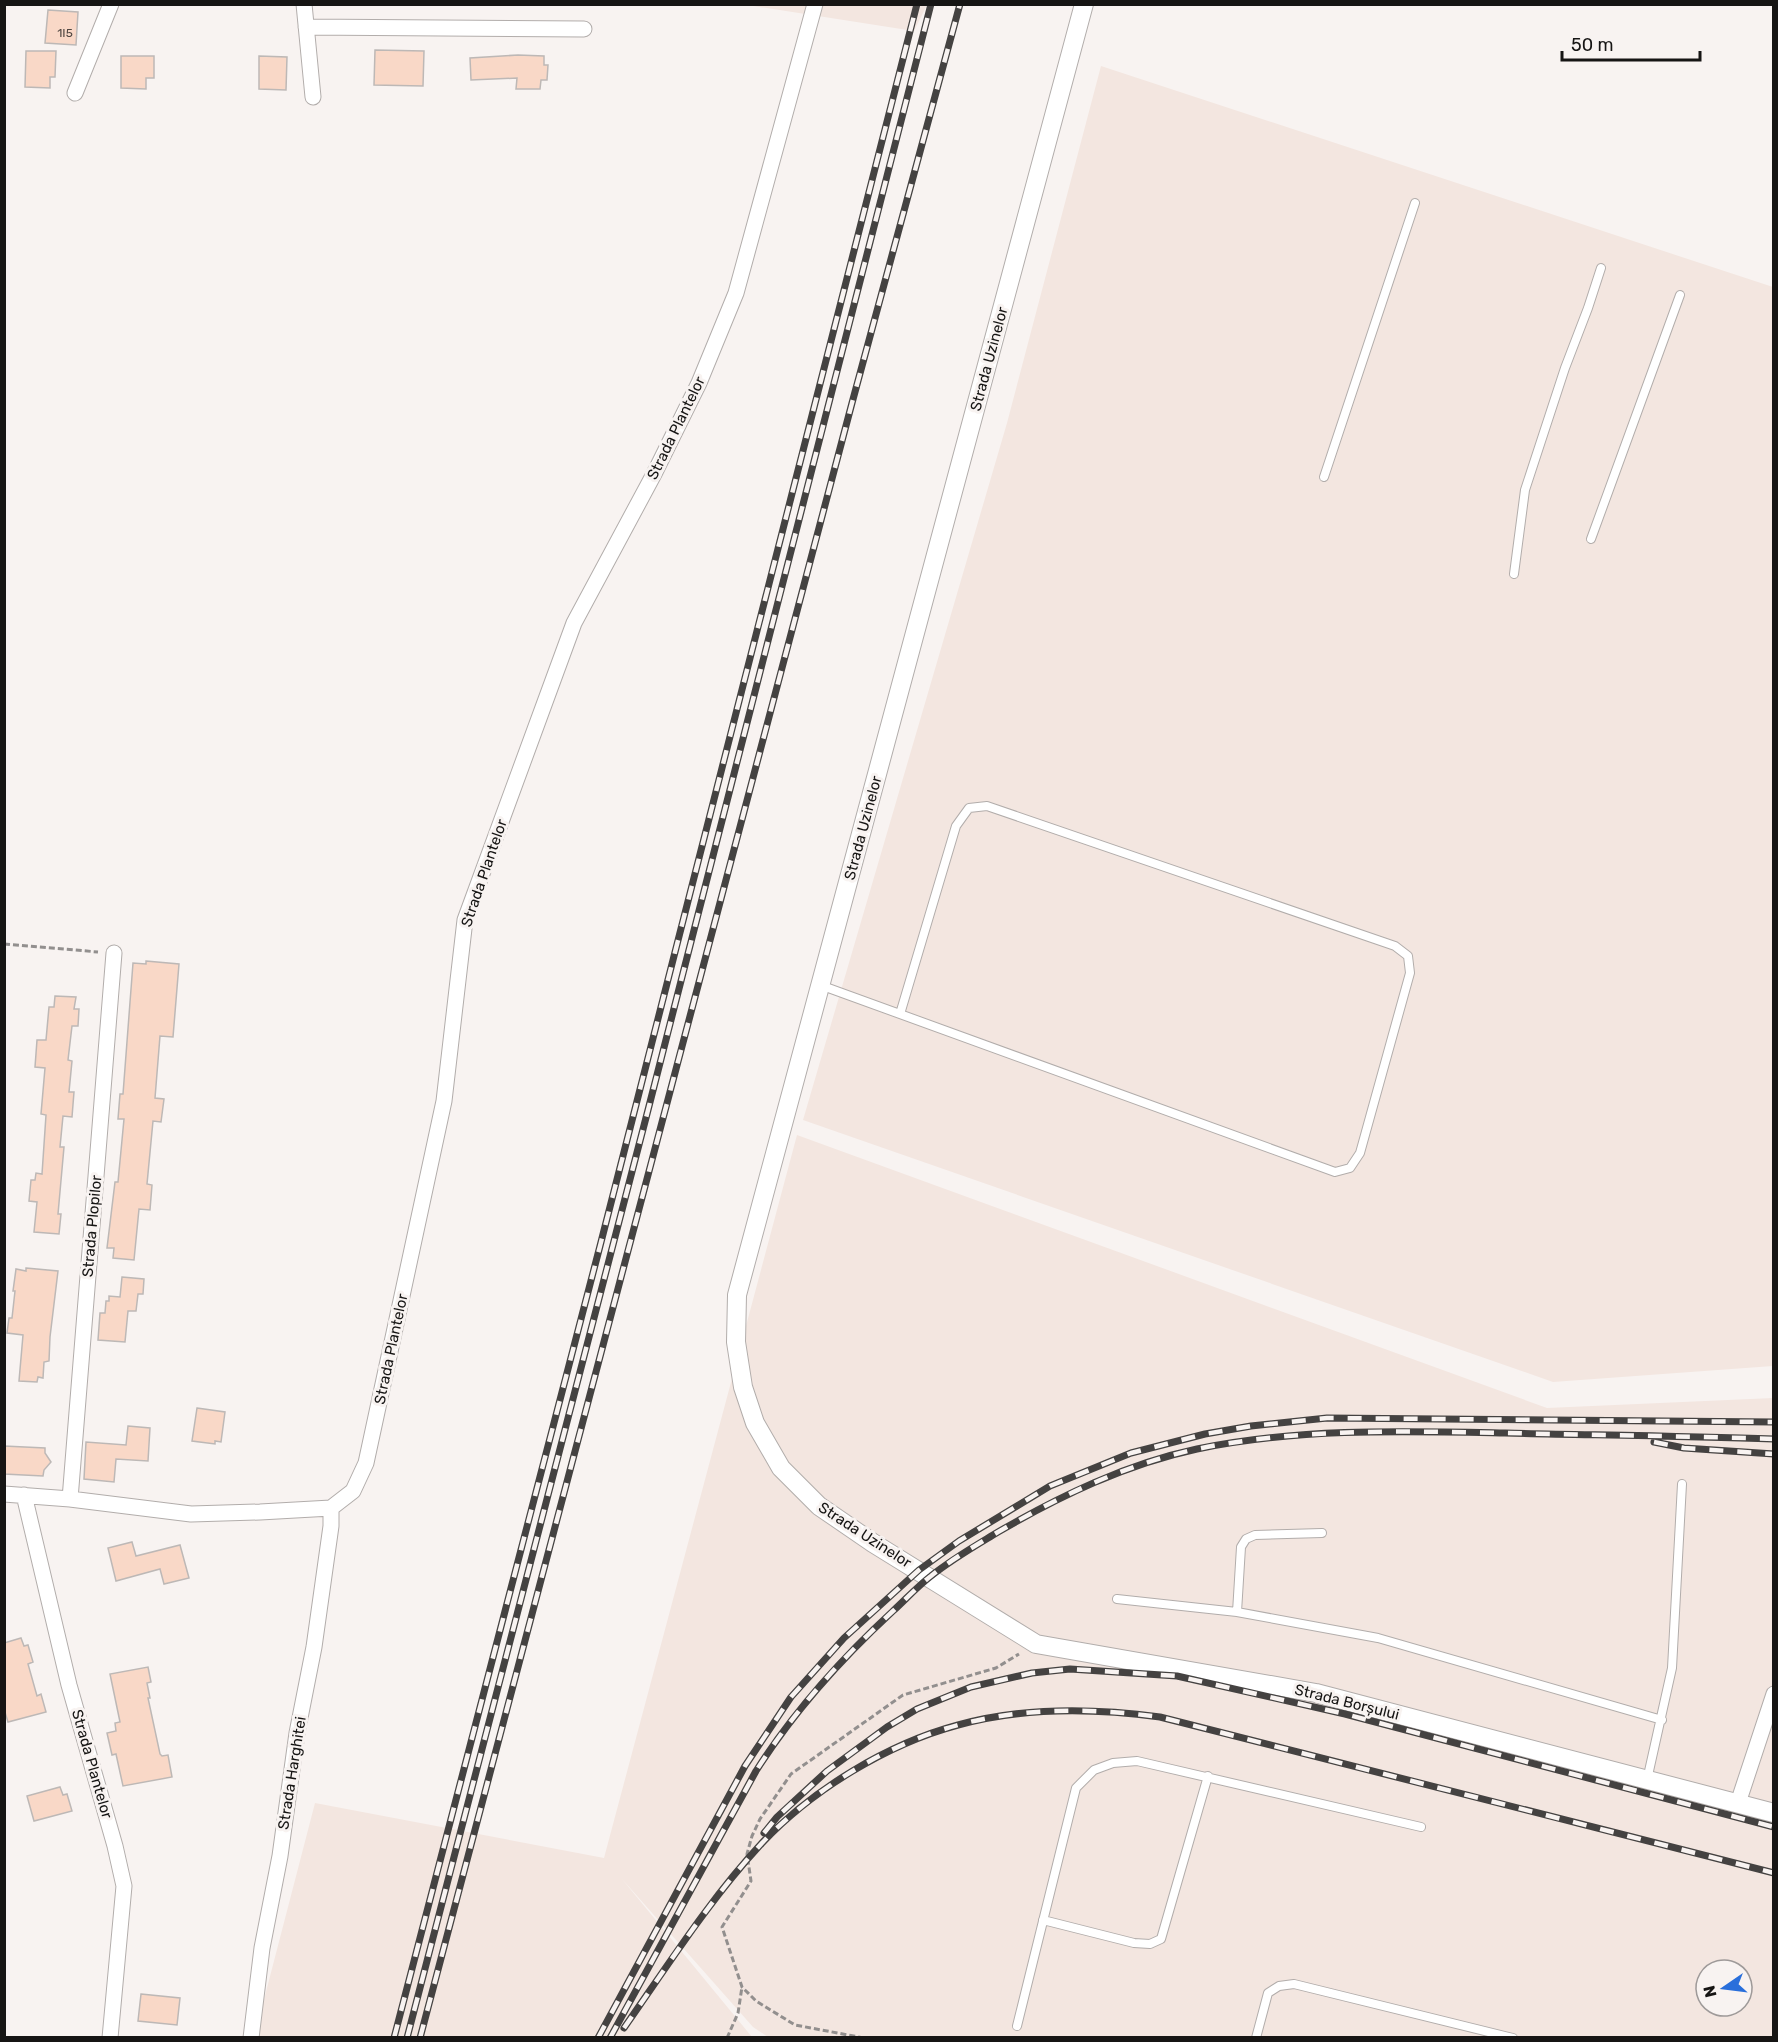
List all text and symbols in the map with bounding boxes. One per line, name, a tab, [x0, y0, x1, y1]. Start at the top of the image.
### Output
scale bar	[1562, 24, 1700, 62]
house number: 1I5	[57, 26, 73, 40]
text: 50 m	[1571, 34, 1614, 56]
street label: Strada Uzinelor	[966, 305, 1012, 413]
street label: Strada Plantelor	[643, 373, 709, 483]
street label: Strada Uzinelor	[840, 774, 886, 882]
street label: Strada Plantelor	[457, 817, 511, 929]
street label: Strada Plopilor	[79, 1174, 105, 1278]
street label: Strada Plantelor	[370, 1292, 412, 1406]
street label: Strada Uzinelor	[815, 1498, 915, 1572]
street label: Strada Borșului	[1293, 1680, 1401, 1724]
street label: Strada Plantelor	[68, 1707, 116, 1821]
street label: Strada Harghitei	[274, 1715, 310, 1831]
north arrow	[1694, 1958, 1754, 2018]
text: N	[1699, 1984, 1721, 1999]

